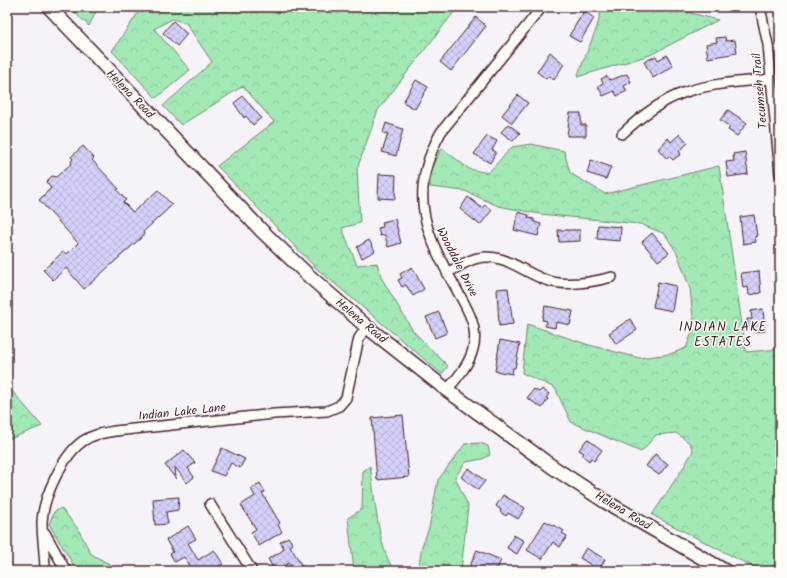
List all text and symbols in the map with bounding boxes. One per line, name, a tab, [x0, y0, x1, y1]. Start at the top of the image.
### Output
street label: Tecumseh Trail	[747, 52, 773, 130]
street label: Helena Road	[101, 65, 159, 124]
street label: Wooddale Drive	[431, 224, 483, 301]
street label: Helena Road	[331, 294, 392, 349]
district label: INDIAN LAKE ESTATES	[679, 317, 767, 353]
street label: Indian Lake Lane	[137, 398, 227, 426]
street label: Helena Road	[591, 487, 656, 536]

